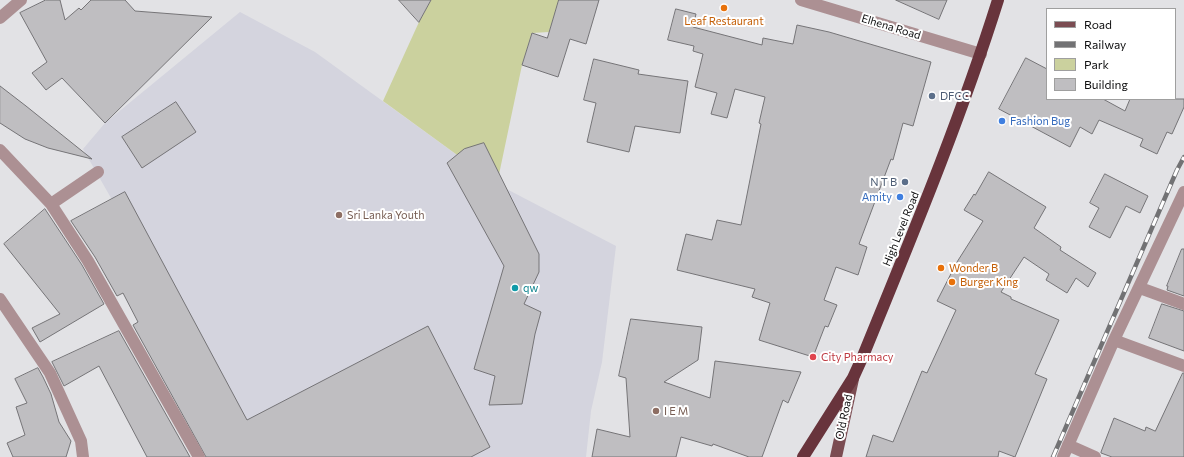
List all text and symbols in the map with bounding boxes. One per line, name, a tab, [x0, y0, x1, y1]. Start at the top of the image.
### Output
marker: Leaf Restaurant	[719, 3, 729, 13]
legend	[1046, 8, 1176, 100]
street label: Elhena Road	[860, 12, 922, 42]
place label: Leaf Restaurant	[684, 14, 764, 28]
text: Road	[1084, 17, 1112, 31]
text: Railway	[1084, 37, 1126, 51]
text: Park	[1084, 57, 1109, 71]
text: Building	[1084, 77, 1128, 91]
place label: DFCC	[940, 89, 969, 103]
marker: DFCC	[927, 91, 937, 101]
place label: Fashion Bug	[1010, 114, 1070, 128]
marker: Fashion Bug	[997, 116, 1007, 126]
place label: N T B	[870, 175, 897, 189]
marker: N T B	[900, 177, 910, 187]
place label: Amity	[862, 190, 892, 204]
street label: High Level Road	[880, 190, 922, 268]
marker: Amity	[895, 192, 905, 202]
place label: Sri Lanka Youth	[347, 208, 425, 222]
marker: Sri Lanka Youth	[334, 210, 344, 220]
place label: Wonder B	[949, 261, 998, 275]
marker: Wonder B	[936, 263, 946, 273]
place label: Burger King	[960, 275, 1018, 289]
marker: Burger King	[947, 277, 957, 287]
place label: qw	[523, 281, 538, 295]
marker: qw	[510, 283, 520, 293]
place label: City Pharmacy	[821, 350, 894, 364]
marker: City Pharmacy	[808, 352, 818, 362]
street label: Old Road	[833, 393, 855, 441]
place label: I E M	[664, 404, 688, 418]
marker: I E M	[651, 406, 661, 416]

